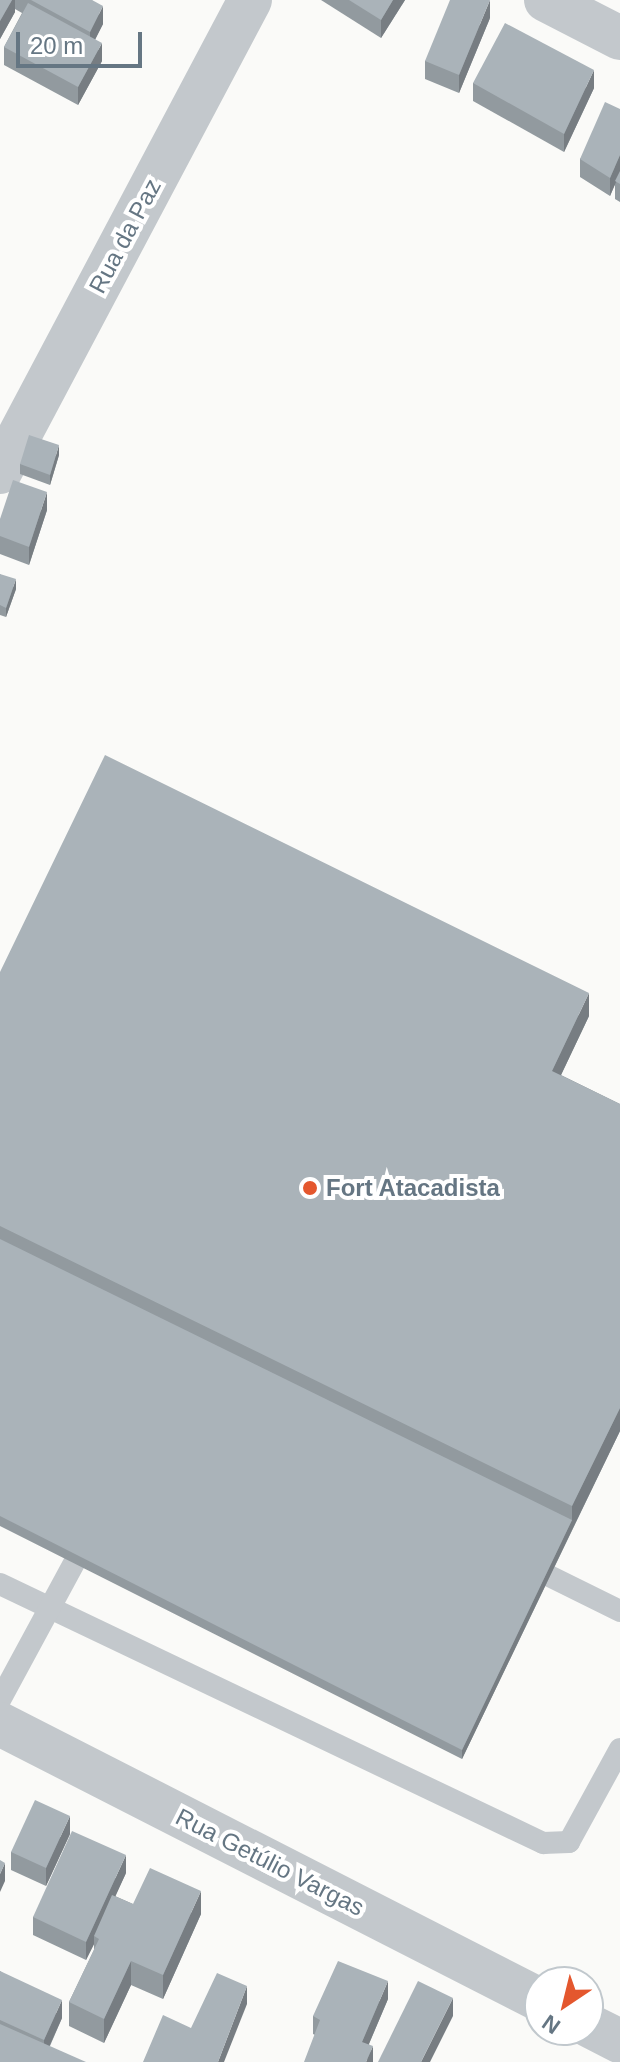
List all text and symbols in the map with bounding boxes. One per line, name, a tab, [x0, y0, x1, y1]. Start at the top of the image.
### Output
scale bar	[20, 16, 146, 66]
text: 20 m	[30, 32, 83, 59]
street label: Rua da Paz	[83, 174, 167, 298]
place label: Fort Atacadista	[326, 1174, 501, 1202]
marker: Fort Atacadista	[301, 1179, 319, 1197]
street label: Rua Getúlio Vargas	[171, 1802, 369, 1922]
north arrow	[524, 1966, 604, 2046]
text: N	[537, 2010, 565, 2039]

